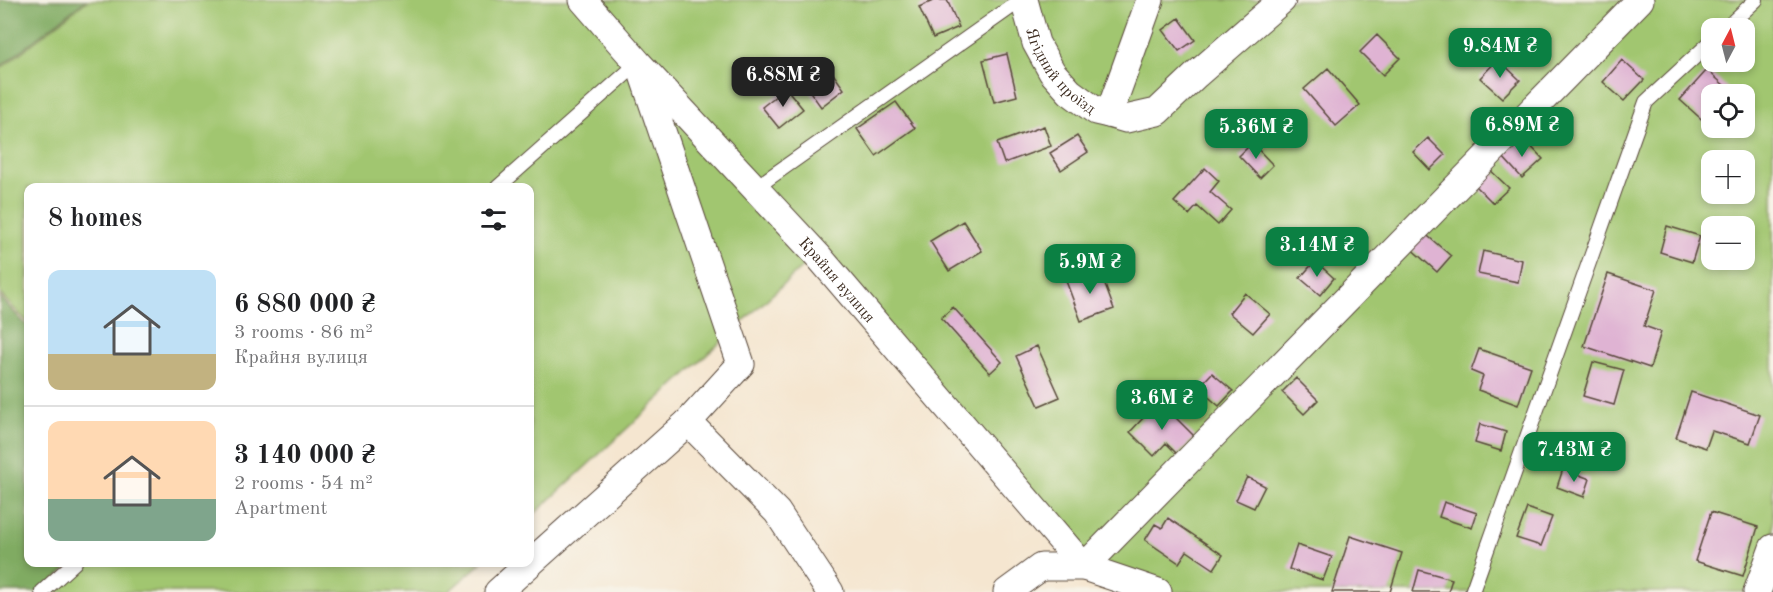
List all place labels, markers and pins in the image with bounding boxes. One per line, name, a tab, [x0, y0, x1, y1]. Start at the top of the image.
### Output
pin: 9.84M ₴	[1445, 28, 1555, 79]
pin: 6.88M ₴	[728, 57, 838, 108]
pin: 6.89M ₴	[1467, 107, 1577, 158]
pin: 5.36M ₴	[1201, 109, 1311, 160]
pin: 3.14M ₴	[1262, 227, 1372, 278]
pin: 5.9M ₴	[1041, 244, 1139, 295]
pin: 3.6M ₴	[1113, 380, 1211, 431]
pin: 7.43M ₴	[1519, 432, 1629, 483]

